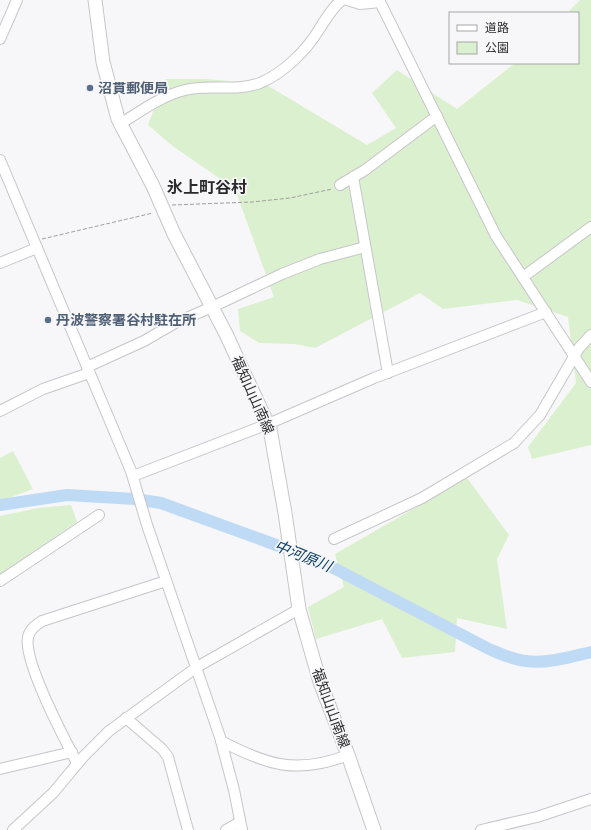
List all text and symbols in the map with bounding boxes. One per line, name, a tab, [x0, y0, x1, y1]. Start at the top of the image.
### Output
legend	[449, 12, 579, 64]
text: 道路	[485, 21, 509, 35]
text: 公園	[485, 41, 509, 55]
place label: 沼貫郵便局	[98, 80, 168, 96]
marker: 沼貫郵便局	[85, 83, 95, 93]
district label: 氷上町谷村	[167, 178, 247, 197]
place label: 丹波警察署谷村駐在所	[56, 312, 196, 328]
marker: 丹波警察署谷村駐在所	[43, 315, 53, 325]
street label: 福知山山南線	[229, 353, 277, 437]
water label: 中河原川	[272, 536, 336, 576]
street label: 福知山山南線	[309, 666, 353, 750]

